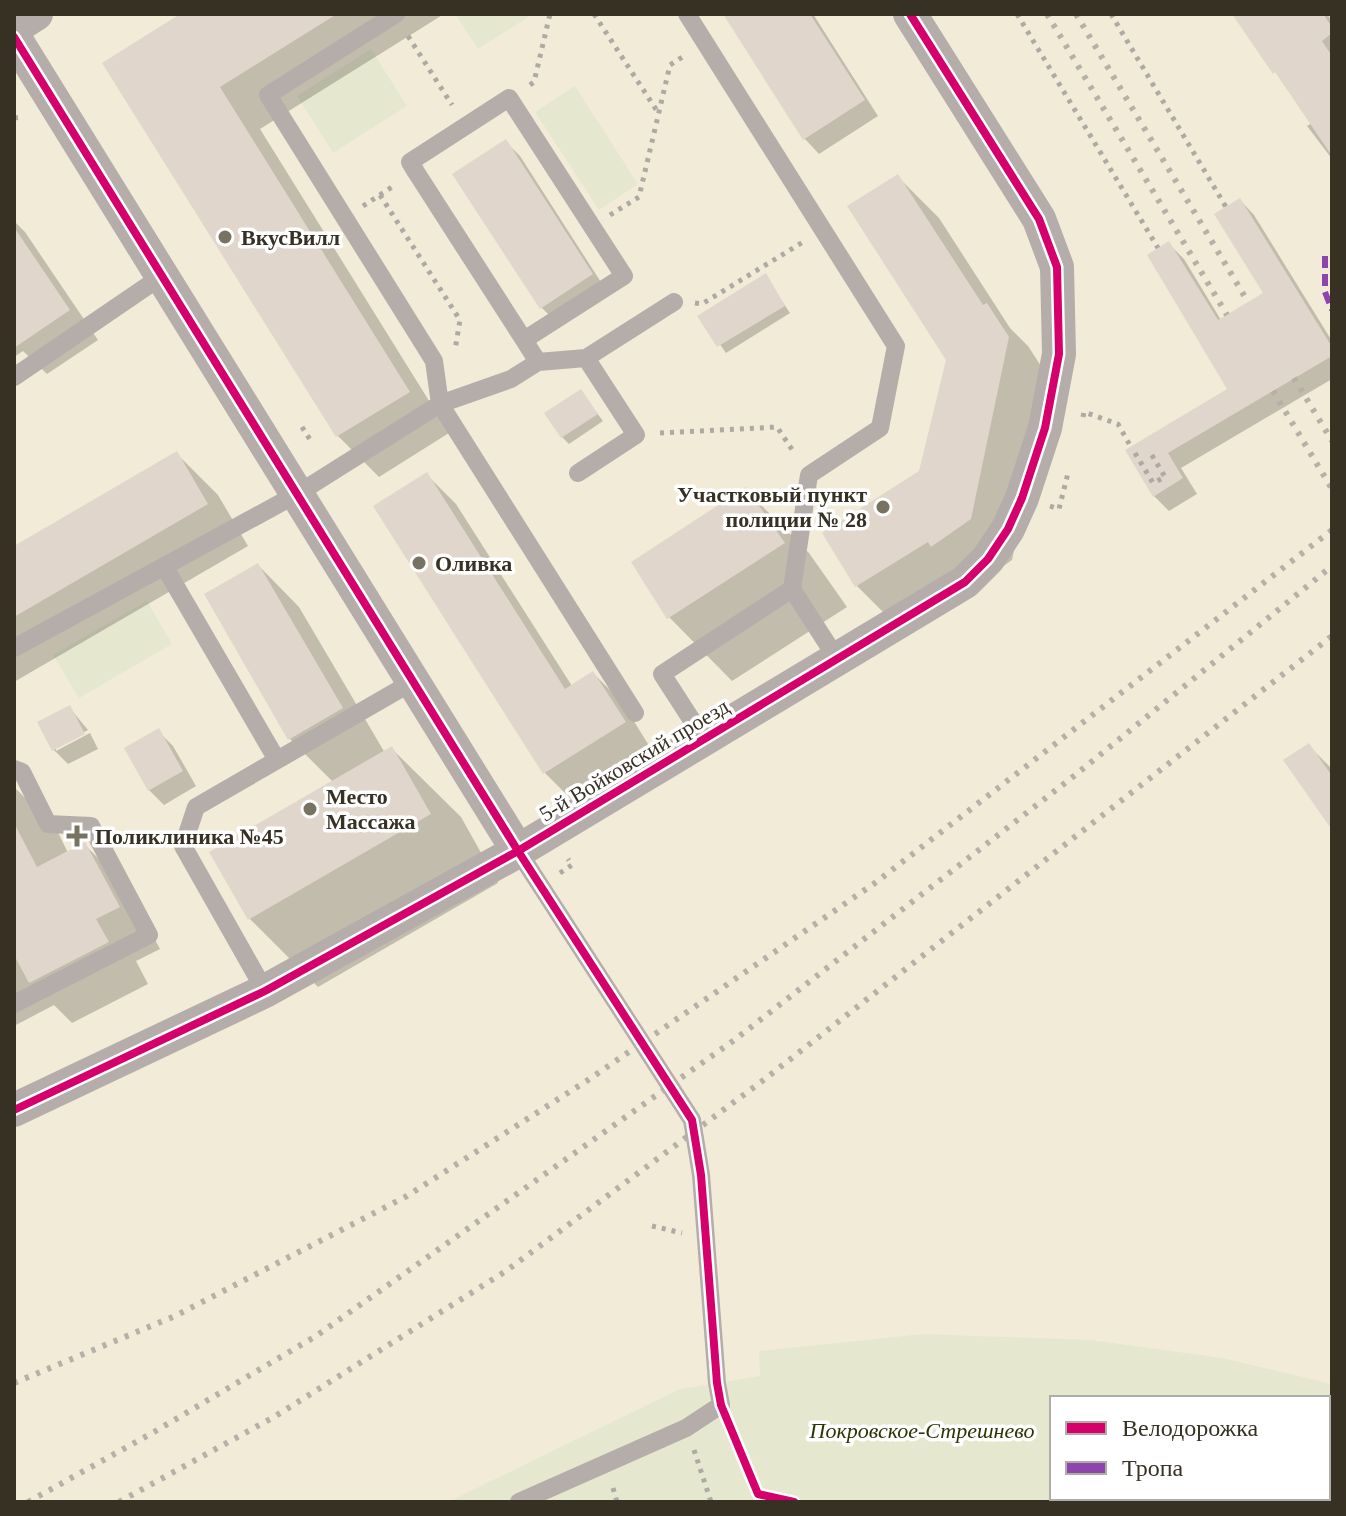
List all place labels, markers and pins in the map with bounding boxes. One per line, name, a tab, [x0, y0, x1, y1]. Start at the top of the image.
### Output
place label: ВкусВилл	[241, 225, 340, 250]
marker: ВкусВилл	[216, 228, 234, 246]
place label: Участковый пункт полиции № 28	[677, 482, 867, 532]
marker: Участковый пункт полиции № 28	[874, 498, 892, 516]
place label: Оливка	[435, 551, 512, 576]
marker: Оливка	[410, 554, 428, 572]
place label: Место Массажа	[326, 784, 416, 834]
marker: Место Массажа	[301, 800, 319, 818]
place label: Поликлиника №45	[95, 824, 284, 849]
marker: Поликлиника №45	[66, 825, 88, 847]

